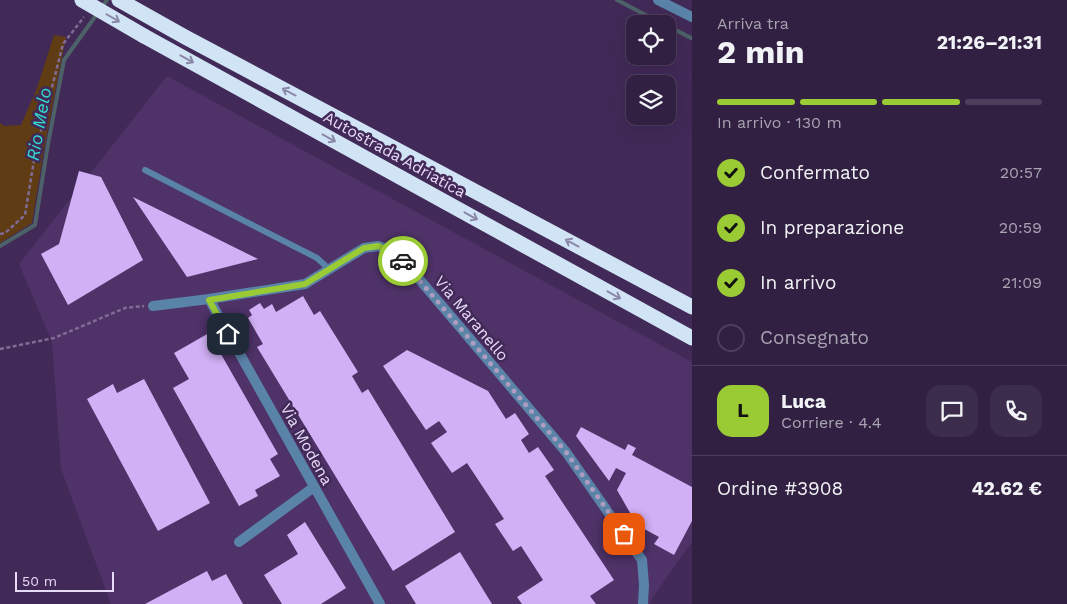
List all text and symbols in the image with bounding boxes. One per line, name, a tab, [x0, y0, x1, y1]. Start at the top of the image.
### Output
one-way arrow	[105, 13, 120, 23]
text: Arriva tra	[717, 14, 789, 33]
map controls	[626, 15, 676, 125]
button: locate	[626, 15, 676, 65]
text: 21:26–21:31	[937, 31, 1042, 54]
text: 2 min	[717, 33, 805, 71]
one-way arrow	[179, 55, 194, 64]
button: layers	[626, 75, 676, 125]
water label: Rio Melo	[22, 86, 55, 162]
one-way arrow	[282, 87, 297, 97]
street label: Autostrada Adriatica	[320, 107, 469, 201]
text: In arrivo · 130 m	[717, 113, 842, 132]
one-way arrow	[322, 133, 337, 143]
icon: check	[717, 159, 745, 187]
text: Confermato	[760, 161, 870, 184]
text: 20:57	[1000, 163, 1042, 182]
one-way arrow	[464, 212, 478, 222]
icon: check	[717, 214, 745, 242]
text: In preparazione	[760, 216, 904, 239]
text: 20:59	[999, 218, 1042, 237]
courier	[378, 236, 428, 286]
one-way arrow	[565, 238, 580, 247]
icon: car	[389, 247, 417, 275]
icon: check	[717, 269, 745, 297]
text: In arrivo	[760, 271, 836, 294]
street label: Via Maranello	[431, 272, 513, 365]
text: 21:09	[1002, 273, 1042, 292]
one-way arrow	[606, 290, 621, 300]
pin	[207, 313, 249, 355]
icon: home	[214, 320, 242, 348]
text: Consegnato	[760, 326, 869, 349]
button: chat	[926, 385, 978, 437]
button: phone	[990, 385, 1042, 437]
text: Luca	[781, 390, 826, 413]
text: L	[737, 399, 749, 422]
street label: Via Modena	[276, 400, 337, 488]
text: Corriere · 4.4	[781, 413, 882, 432]
text: Ordine #3908	[717, 477, 843, 500]
text: 42.62 €	[971, 477, 1042, 500]
pin	[603, 513, 645, 555]
icon: bag	[610, 520, 638, 548]
scale bar	[15, 569, 114, 592]
text: 50 m	[22, 573, 57, 589]

